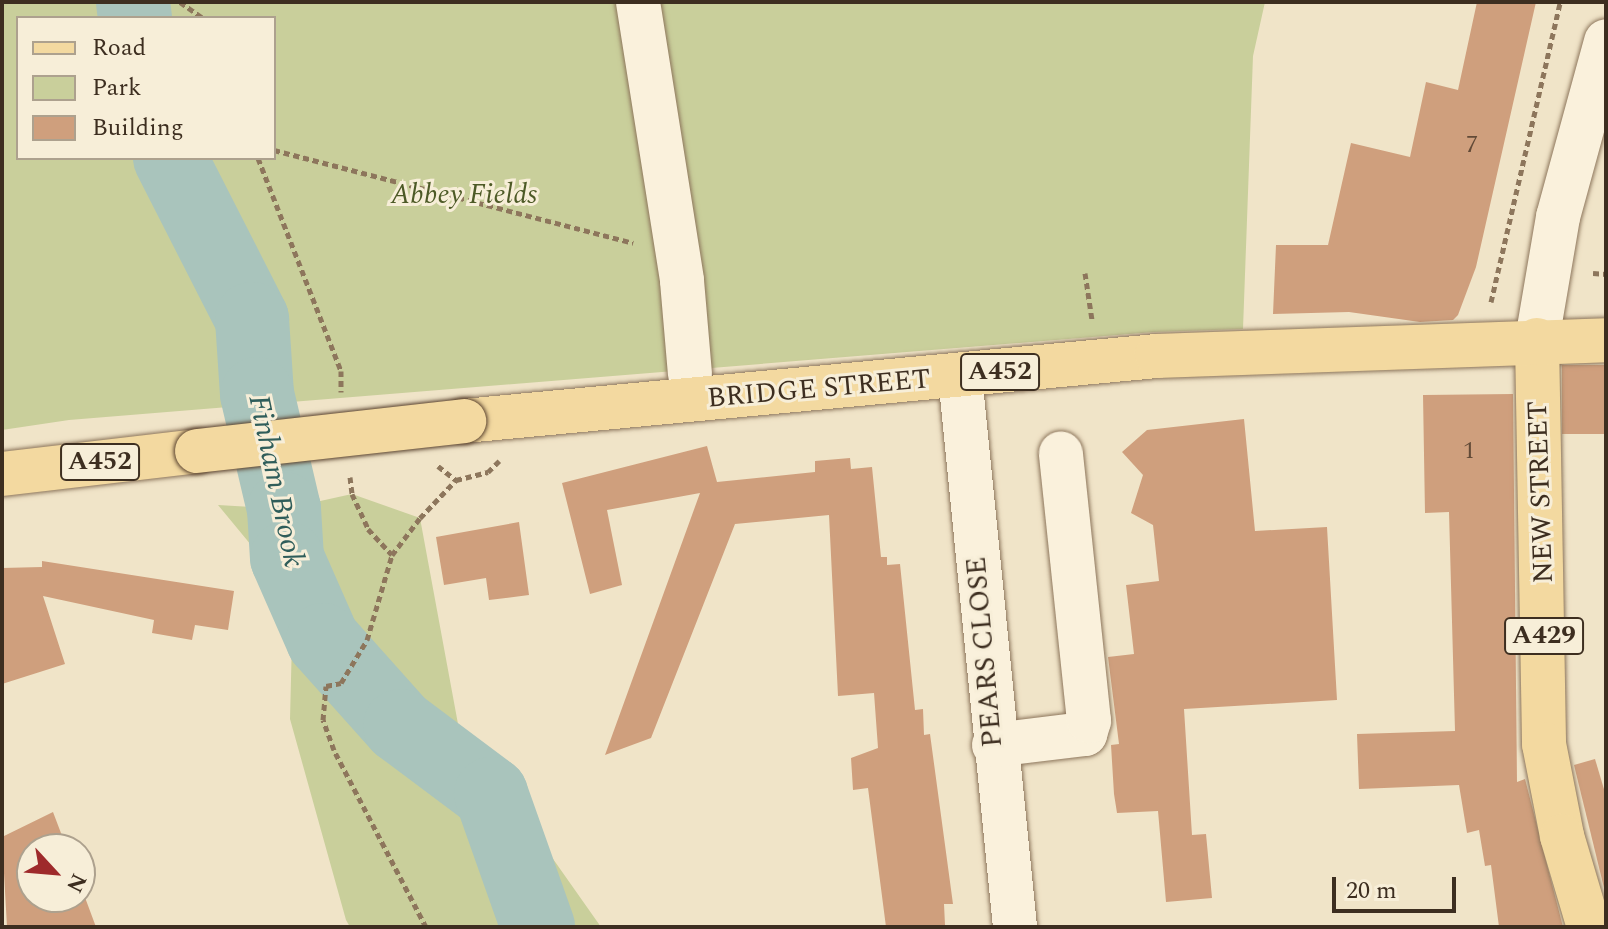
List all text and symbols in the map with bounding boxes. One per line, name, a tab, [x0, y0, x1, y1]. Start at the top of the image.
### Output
legend	[16, 16, 276, 160]
text: Road	[92, 30, 146, 66]
text: Park	[92, 70, 142, 106]
text: Building	[92, 110, 184, 146]
house number: 7	[1466, 132, 1478, 160]
park label: Abbey Fields	[391, 178, 537, 212]
road number: A452	[960, 350, 1040, 394]
street label: BRIDGE STREET	[706, 362, 932, 416]
water label: Finham Brook	[240, 391, 312, 571]
street label: NEW STREET	[1521, 400, 1561, 584]
house number: 1	[1463, 438, 1475, 466]
road number: A452	[60, 440, 140, 484]
street label: PEARS CLOSE	[960, 555, 1010, 749]
road number: A429	[1504, 614, 1584, 658]
north arrow	[16, 833, 96, 913]
scale bar	[1336, 861, 1460, 911]
text: N	[57, 868, 95, 898]
text: 20 m	[1346, 873, 1397, 909]

